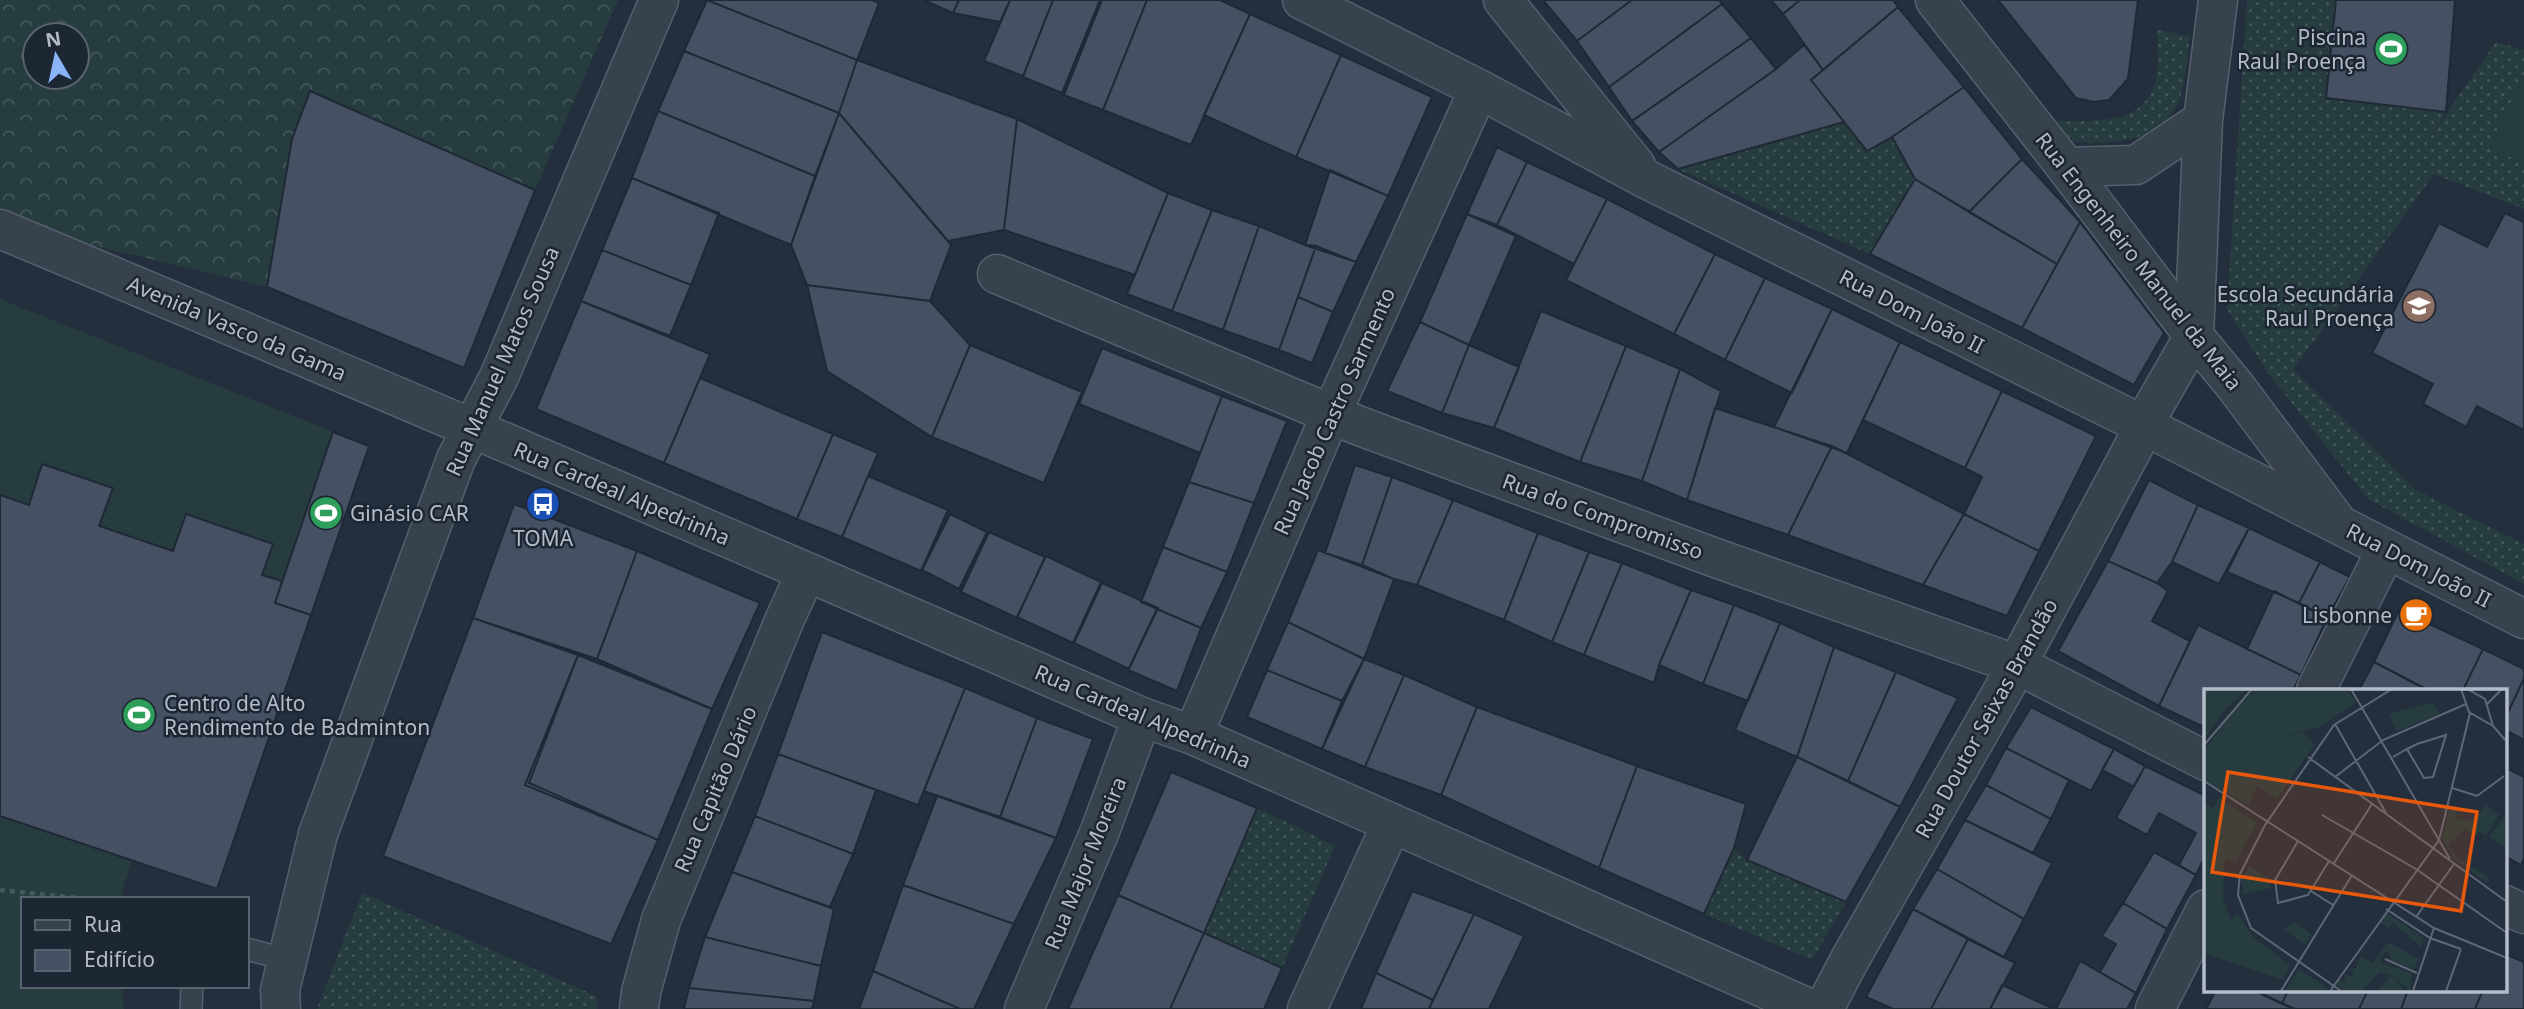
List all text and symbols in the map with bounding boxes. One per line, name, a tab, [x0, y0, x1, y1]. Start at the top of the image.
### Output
north arrow	[21, 21, 91, 91]
place label: Piscina Raul Proença	[2237, 23, 2366, 75]
text: N	[44, 25, 63, 53]
sports icon: Piscina Raul Proença	[2372, 30, 2410, 68]
street label: Rua Engenheiro Manuel da Maia	[2029, 126, 2249, 396]
street label: Rua Manuel Matos Sousa	[439, 242, 565, 480]
street label: Rua Dom João II	[1835, 262, 1989, 360]
street label: Avenida Vasco da Gama	[123, 269, 351, 387]
place label: Escola Secundária Raul Proença	[2217, 280, 2394, 332]
street label: Rua Jacob Castro Sarmento	[1267, 283, 1401, 539]
school or university icon: Escola Secundária Raul Proença	[2400, 287, 2438, 325]
street label: Rua Cardeal Alpedrinha	[510, 435, 734, 551]
street label: Rua do Compromisso	[1499, 467, 1707, 565]
bus stop icon: TOMA	[524, 485, 562, 523]
sports icon: Ginásio CAR	[307, 494, 345, 532]
place label: Ginásio CAR	[350, 499, 469, 527]
street label: Rua Dom João II	[2342, 516, 2496, 614]
place label: TOMA	[513, 524, 574, 552]
street label: Rua Doutor Seixas Brandão	[1908, 593, 2064, 843]
cafe icon: Lisbonne	[2397, 596, 2435, 634]
place label: Lisbonne	[2302, 601, 2392, 629]
street label: Rua Cardeal Alpedrinha	[1031, 658, 1255, 774]
place label: Centro de Alto Rendimento de Badminton	[164, 689, 430, 741]
inset map	[2204, 689, 2506, 992]
sports icon: Centro de Alto Rendimento de Badminton	[120, 696, 158, 734]
street label: Rua Capitão Dário	[667, 702, 763, 876]
street label: Rua Major Moreira	[1038, 773, 1132, 953]
legend	[21, 897, 248, 988]
text: Rua	[84, 910, 122, 938]
text: Edifício	[84, 945, 155, 973]

